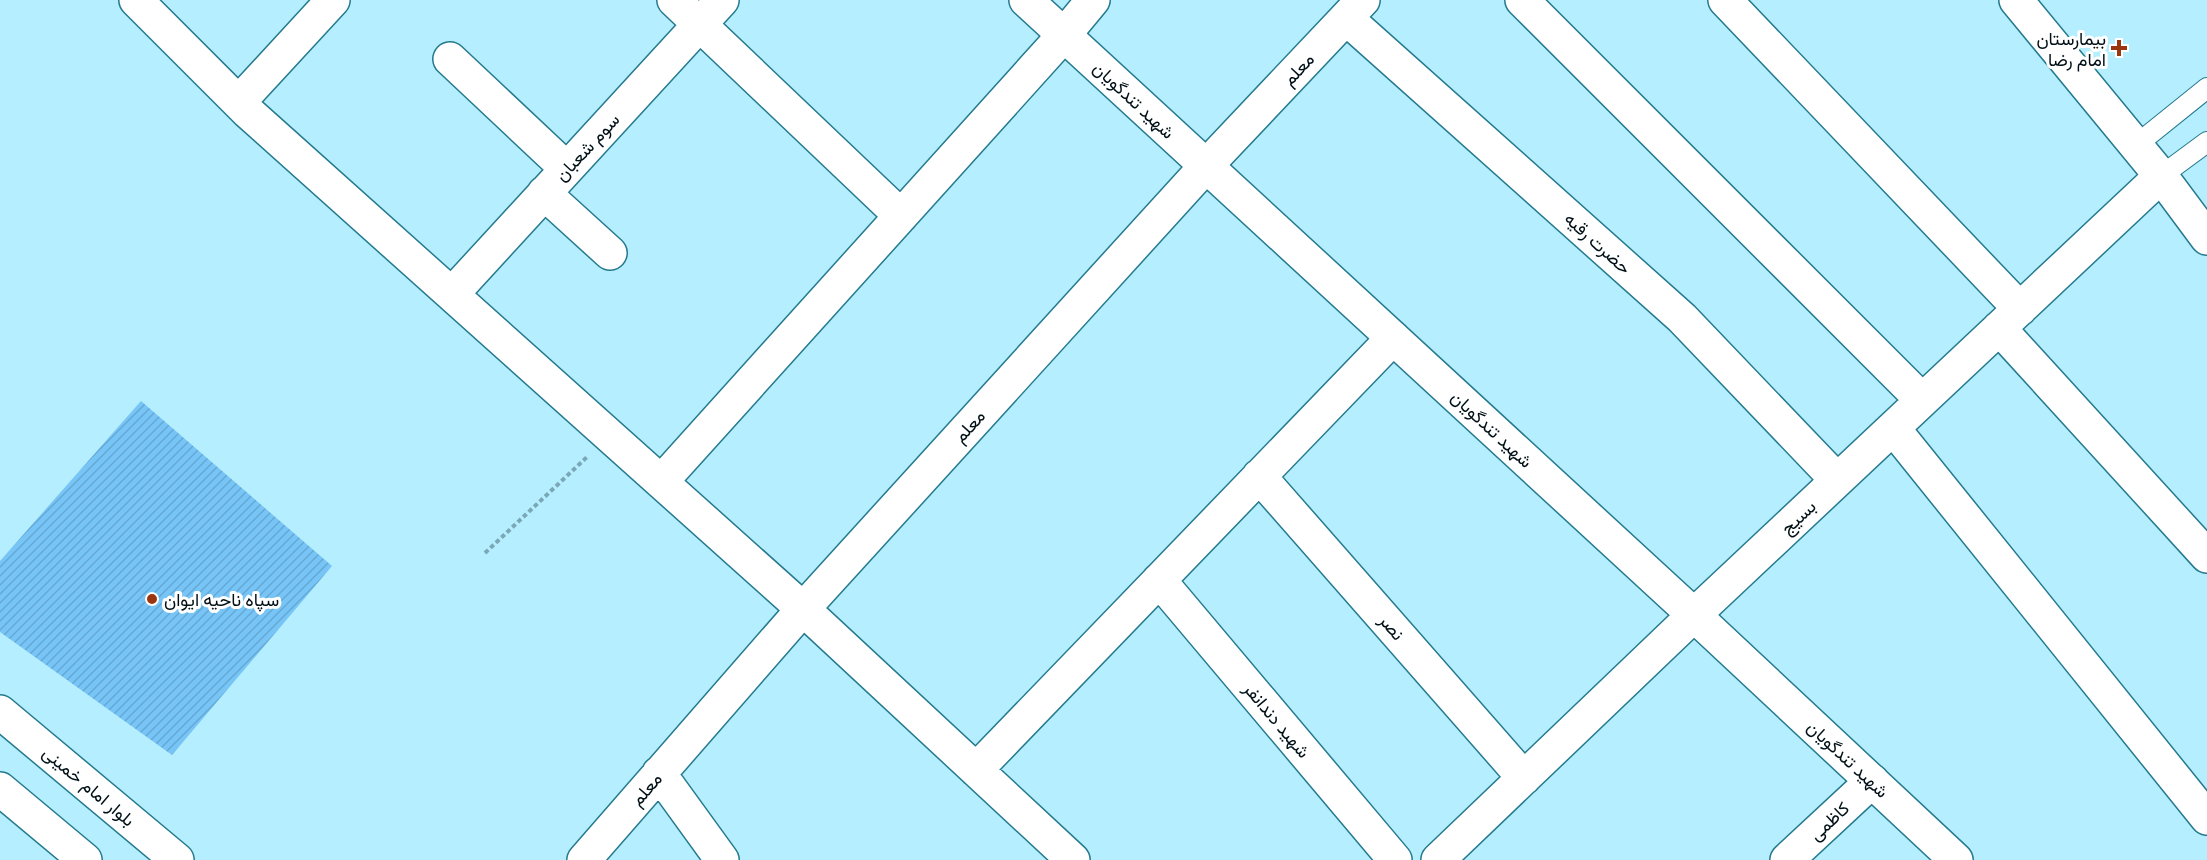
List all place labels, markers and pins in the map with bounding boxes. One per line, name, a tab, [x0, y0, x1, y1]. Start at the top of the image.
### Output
place label: بیمارستان امام رضا	[2036, 27, 2106, 72]
marker: بیمارستان امام رضا	[2110, 39, 2128, 57]
place label: سپاه ناحیه ایوان	[164, 588, 279, 612]
marker: سپاه ناحیه ایوان	[145, 592, 159, 606]

